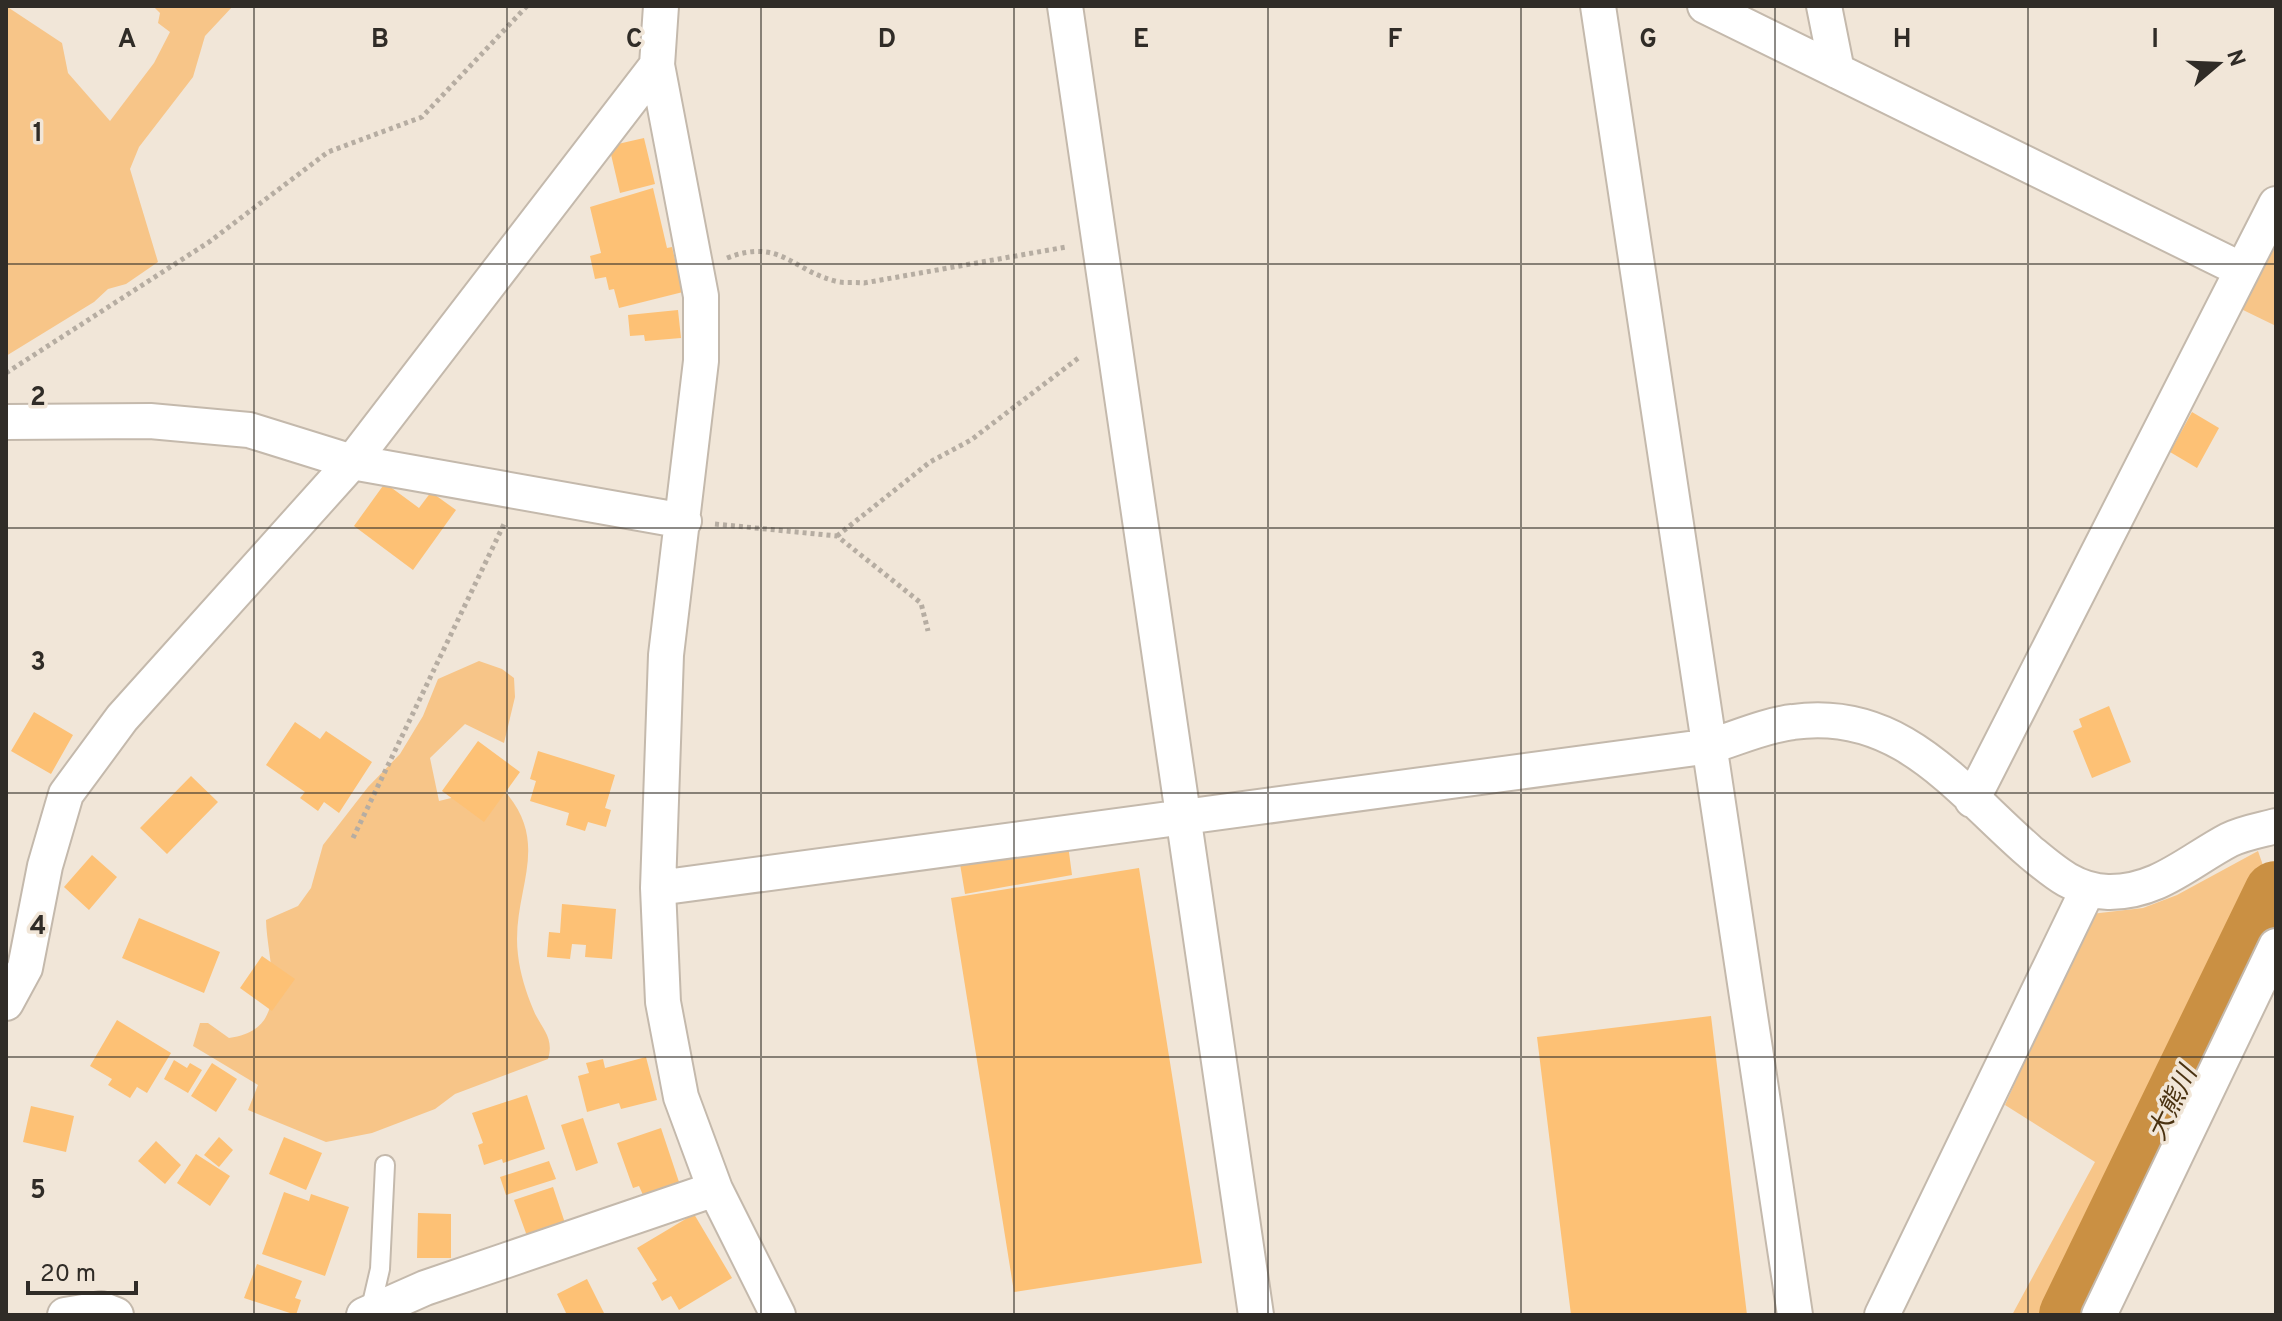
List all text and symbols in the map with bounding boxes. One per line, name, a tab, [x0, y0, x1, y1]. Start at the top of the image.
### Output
text: A	[118, 24, 136, 57]
text: B	[371, 24, 389, 57]
text: C	[626, 24, 642, 57]
text: D	[878, 24, 896, 57]
text: E	[1133, 24, 1149, 57]
text: F	[1388, 24, 1403, 57]
text: G	[1639, 24, 1657, 57]
text: H	[1893, 24, 1911, 57]
text: I	[2151, 24, 2159, 57]
north arrow	[2178, 24, 2258, 104]
text: N	[2219, 46, 2250, 70]
text: 1	[33, 118, 43, 151]
text: 2	[30, 382, 46, 415]
text: 3	[30, 647, 46, 680]
text: 4	[30, 911, 46, 944]
water label: 大熊川	[2142, 1059, 2207, 1146]
text: 5	[30, 1175, 46, 1208]
scale bar	[28, 1245, 136, 1295]
text: 20 m	[40, 1260, 96, 1290]

